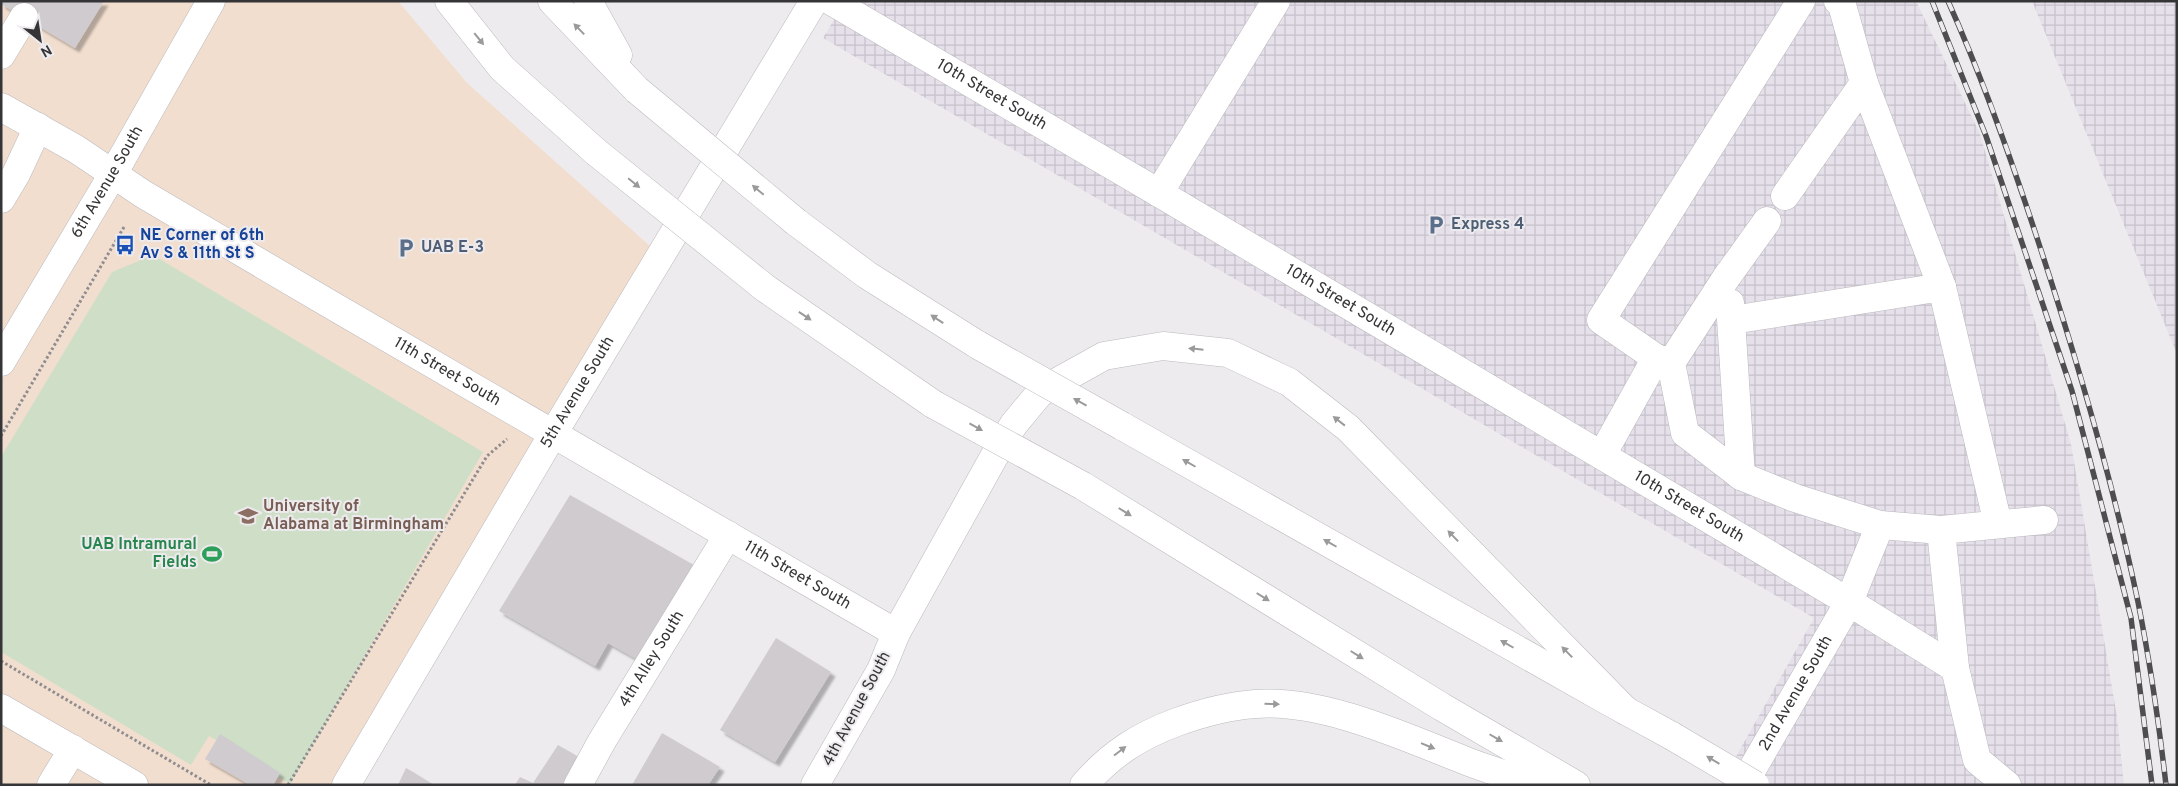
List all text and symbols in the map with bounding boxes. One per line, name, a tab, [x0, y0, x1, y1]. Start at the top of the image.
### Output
north arrow	[15, 15, 65, 65]
one-way arrow	[573, 23, 585, 35]
one-way arrow	[474, 32, 485, 45]
text: N	[37, 40, 54, 60]
street label: 10th Street South	[933, 55, 1050, 135]
street label: 6th Avenue South	[67, 122, 148, 242]
one-way arrow	[627, 177, 640, 188]
one-way arrow	[752, 185, 765, 196]
parking icon: Express 4	[1425, 214, 1447, 236]
place label: Express 4	[1451, 215, 1524, 235]
place label: NE Corner of 6th Av S & 11th St S	[140, 226, 264, 264]
bus stop icon: NE Corner of 6th Av S & 11th St S	[114, 234, 136, 256]
parking icon: UAB E-3	[395, 237, 417, 259]
place label: UAB E-3	[421, 238, 484, 258]
street label: 10th Street South	[1282, 260, 1399, 341]
one-way arrow	[798, 311, 812, 321]
one-way arrow	[930, 314, 943, 324]
street label: 11th Street South	[390, 333, 504, 411]
street label: 5th Avenue South	[537, 333, 619, 452]
one-way arrow	[1188, 345, 1204, 353]
one-way arrow	[1072, 398, 1087, 406]
one-way arrow	[1332, 415, 1345, 426]
one-way arrow	[969, 423, 983, 431]
one-way arrow	[1182, 459, 1195, 468]
street label: 10th Street South	[1630, 467, 1748, 547]
place label: University of Alabama at Birmingham	[263, 497, 444, 535]
school or university icon: University of Alabama at Birmingham	[237, 505, 259, 527]
one-way arrow	[1118, 507, 1131, 516]
one-way arrow	[1447, 530, 1459, 542]
place label: UAB Intramural Fields	[81, 535, 197, 573]
street label: 11th Street South	[740, 537, 854, 614]
one-way arrow	[1323, 539, 1337, 548]
sports icon: UAB Intramural Fields	[201, 543, 223, 565]
one-way arrow	[1257, 592, 1270, 601]
street label: 4th Alley South	[615, 607, 689, 711]
street label: 2nd Avenue South	[1755, 632, 1837, 755]
one-way arrow	[1500, 640, 1515, 648]
one-way arrow	[1561, 646, 1573, 658]
street label: 4th Avenue South	[818, 648, 896, 770]
one-way arrow	[1350, 650, 1363, 659]
one-way arrow	[1265, 700, 1281, 708]
one-way arrow	[1489, 734, 1502, 743]
one-way arrow	[1421, 743, 1436, 750]
one-way arrow	[1113, 746, 1126, 757]
one-way arrow	[1707, 756, 1720, 765]

